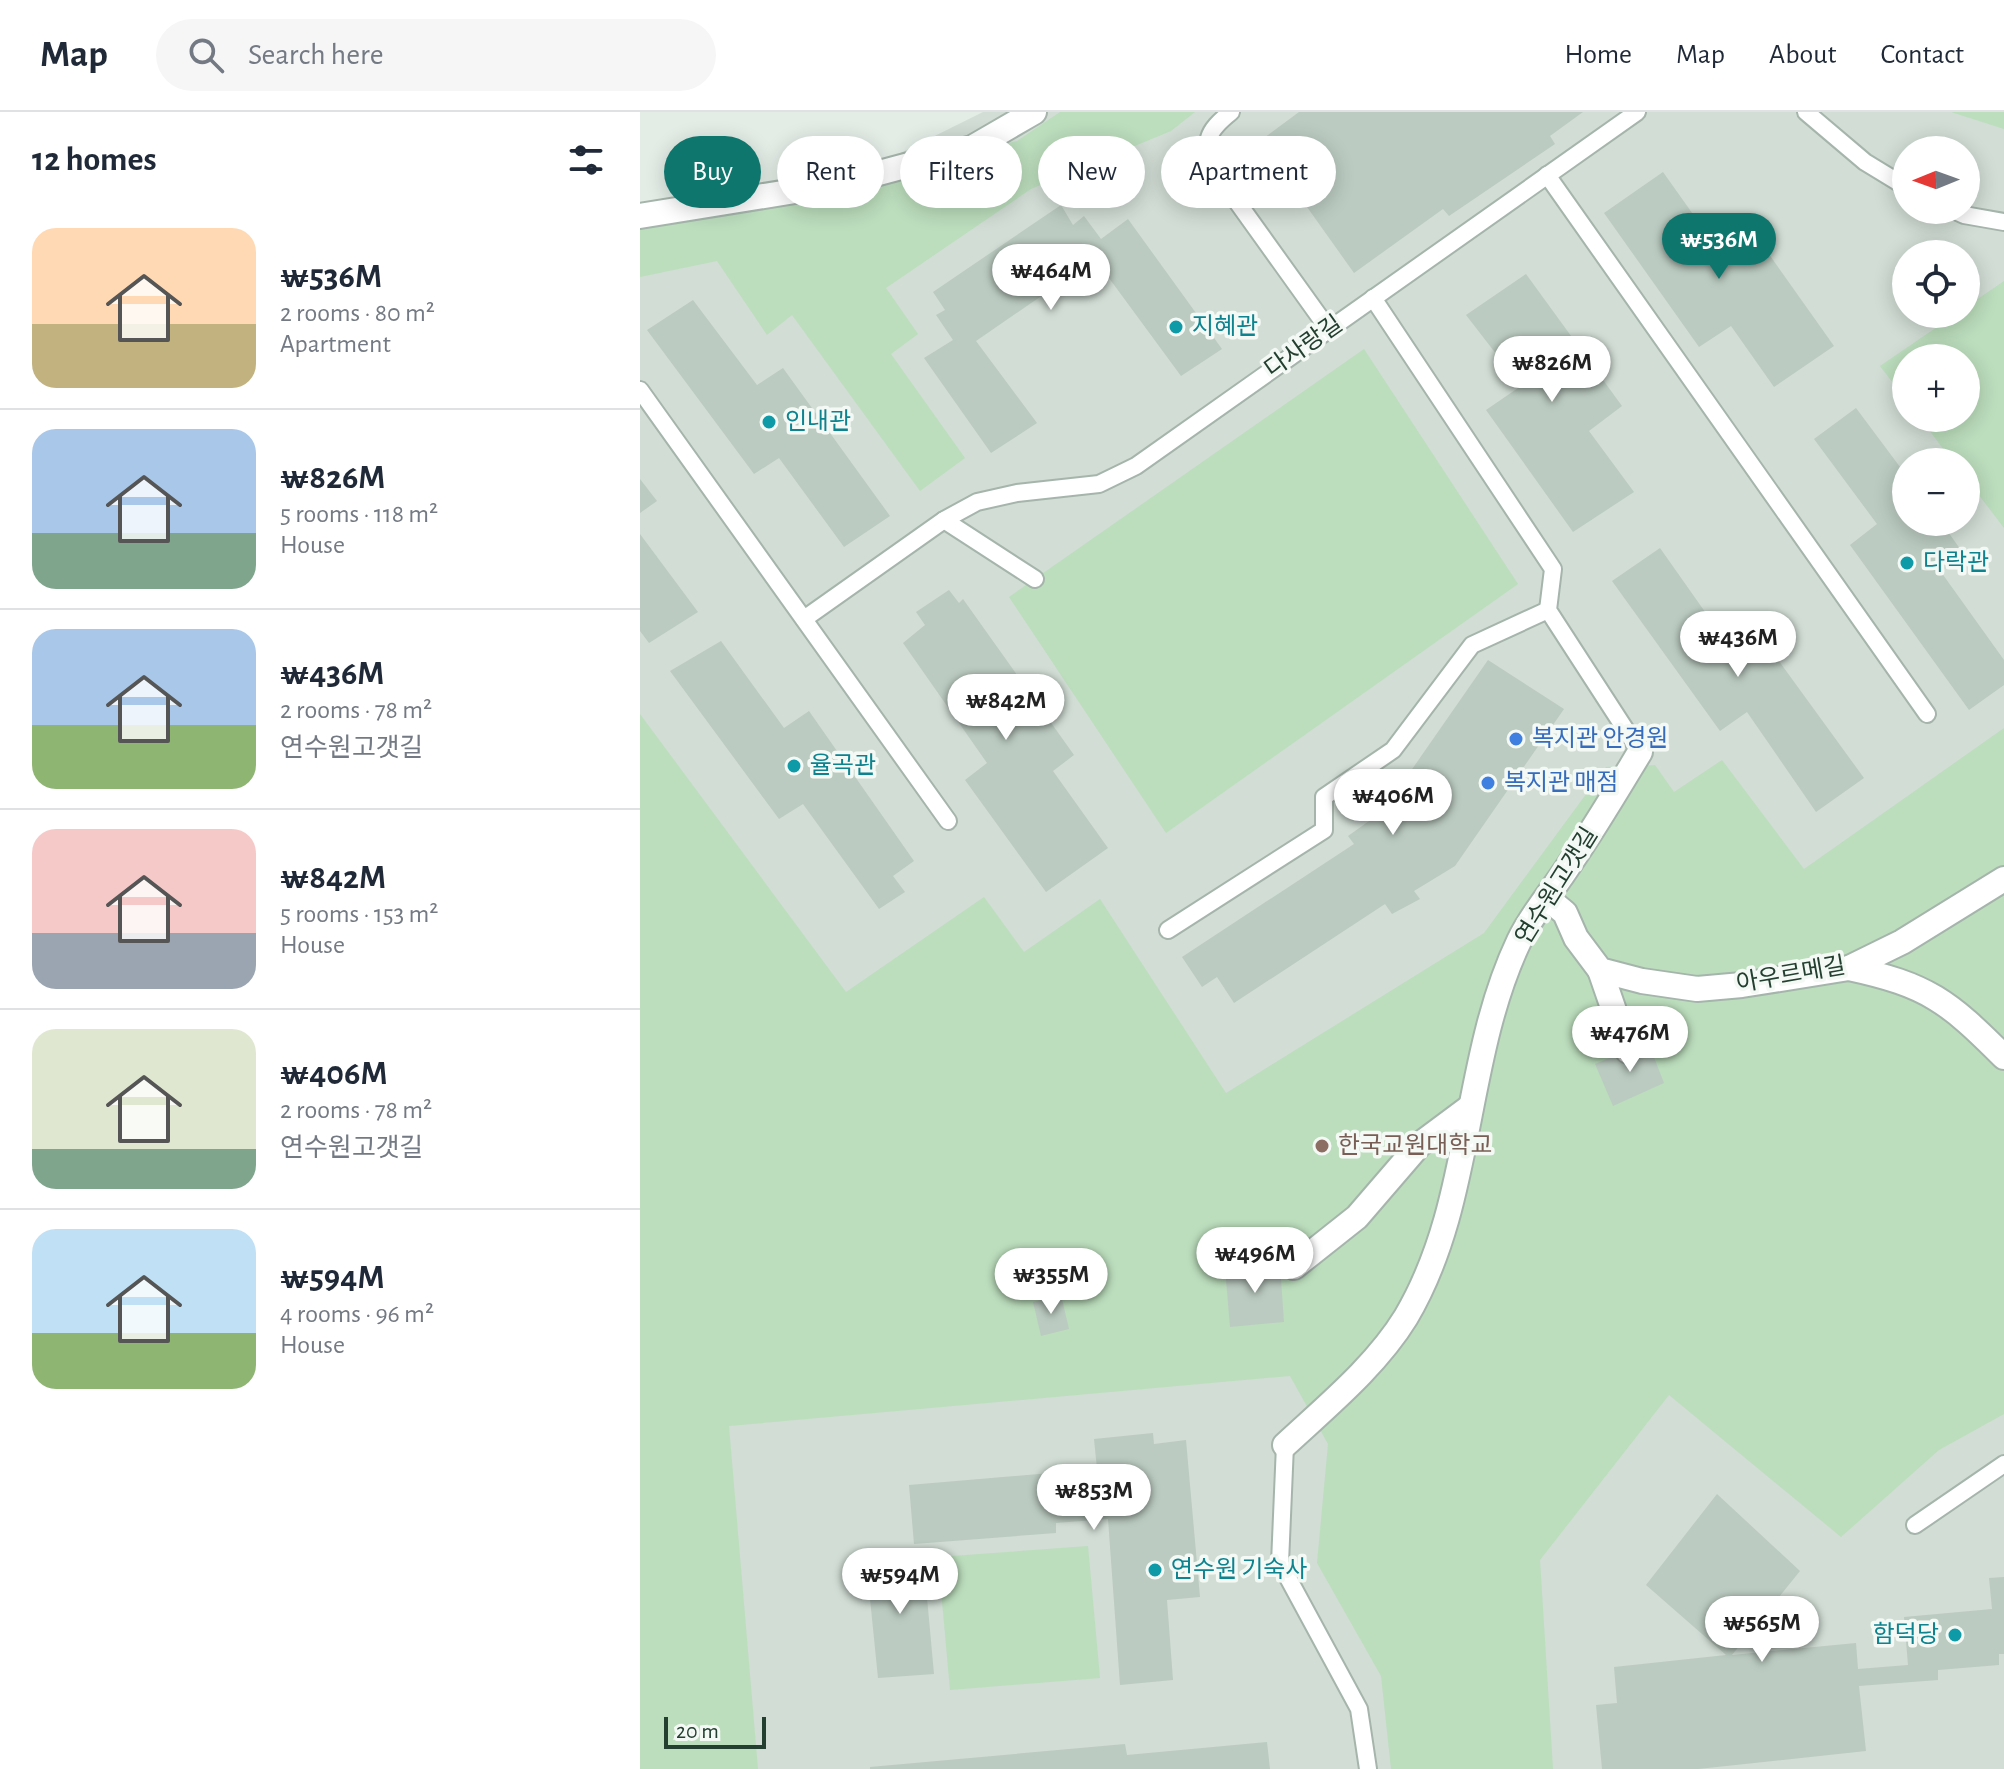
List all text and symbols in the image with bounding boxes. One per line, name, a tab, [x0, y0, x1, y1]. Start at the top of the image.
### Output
search box	[156, 19, 716, 91]
icon: search	[184, 33, 228, 77]
text: Map	[40, 36, 108, 74]
text: Search here	[248, 40, 384, 70]
text: Home	[1565, 41, 1632, 69]
text: Map	[1676, 41, 1725, 69]
text: About	[1769, 41, 1837, 69]
text: Contact	[1881, 41, 1964, 69]
chip: Buy	[664, 136, 761, 208]
chip: Rent	[777, 136, 884, 208]
chip: Filters	[900, 136, 1022, 208]
chip: New	[1038, 136, 1145, 208]
chip: Apartment	[1161, 136, 1336, 208]
north arrow	[1892, 136, 1980, 224]
map controls	[1892, 136, 1980, 536]
icon: filters	[564, 138, 608, 182]
text: 12 homes	[32, 143, 157, 177]
pin: ₩536M	[1663, 213, 1775, 281]
text: ₩536M	[1680, 226, 1758, 252]
button: locate	[1892, 240, 1980, 328]
pin: ₩464M	[995, 244, 1107, 312]
text: ₩464M	[1010, 257, 1092, 283]
icon: home	[96, 260, 192, 356]
text: ₩536M	[280, 260, 382, 294]
text: 2 rooms · 80 m²	[280, 300, 435, 326]
street label: 다사랑길	[1260, 311, 1347, 382]
place label: 지혜관	[1192, 314, 1258, 339]
marker: 지혜관	[1167, 318, 1185, 336]
text: Apartment	[280, 331, 391, 357]
pin: ₩826M	[1496, 336, 1608, 404]
button: +	[1892, 344, 1980, 432]
text: ₩826M	[1512, 349, 1592, 375]
place label: 인내관	[785, 409, 851, 434]
marker: 인내관	[760, 413, 778, 431]
button: −	[1892, 448, 1980, 536]
icon: home	[96, 461, 192, 557]
text: ₩826M	[280, 461, 385, 495]
text: 5 rooms · 118 m²	[280, 501, 438, 527]
text: House	[280, 532, 345, 558]
place label: 다락관	[1923, 550, 1989, 575]
marker: 다락관	[1898, 554, 1916, 572]
pin: ₩436M	[1682, 611, 1794, 679]
text: ₩436M	[1698, 624, 1778, 650]
text: ₩436M	[280, 657, 384, 691]
icon: home	[96, 661, 192, 757]
pin: ₩842M	[950, 674, 1062, 742]
text: ₩842M	[965, 687, 1047, 713]
text: 2 rooms · 78 m²	[280, 697, 432, 723]
place label: 복지관 안경원	[1532, 726, 1668, 751]
marker: 복지관 안경원	[1507, 730, 1525, 748]
text: 연수원고갯길	[280, 735, 424, 761]
place label: 율곡관	[810, 753, 876, 778]
marker: 율곡관	[785, 757, 803, 775]
pin: ₩406M	[1337, 769, 1449, 837]
place label: 복지관 매점	[1504, 769, 1618, 795]
marker: 복지관 매점	[1479, 774, 1497, 792]
text: ₩406M	[1352, 782, 1434, 808]
street label: 연수원고갯길	[1511, 823, 1602, 949]
icon: home	[96, 861, 192, 957]
text: ₩842M	[280, 861, 386, 895]
text: 5 rooms · 153 m²	[280, 901, 438, 927]
text: House	[280, 932, 345, 958]
street label: 아우르메길	[1734, 953, 1847, 996]
pin: ₩476M	[1574, 1006, 1686, 1074]
text: ₩476M	[1590, 1019, 1670, 1045]
text: ₩406M	[280, 1057, 388, 1091]
icon: home	[96, 1061, 192, 1157]
text: 2 rooms · 78 m²	[280, 1097, 432, 1123]
place label: 한국교원대학교	[1338, 1132, 1493, 1158]
text: 연수원고갯길	[280, 1135, 424, 1161]
marker: 한국교원대학교	[1313, 1137, 1331, 1155]
pin: ₩496M	[1199, 1227, 1311, 1295]
text: ₩496M	[1214, 1240, 1296, 1266]
pin: ₩355M	[995, 1248, 1107, 1316]
icon: home	[96, 1261, 192, 1357]
text: ₩594M	[280, 1261, 384, 1295]
text: ₩355M	[1013, 1261, 1089, 1287]
text: 4 rooms · 96 m²	[280, 1301, 434, 1327]
text: House	[280, 1332, 345, 1358]
pin: ₩853M	[1038, 1464, 1150, 1532]
text: ₩853M	[1055, 1477, 1133, 1503]
pin: ₩594M	[844, 1548, 956, 1616]
place label: 연수원 기숙사	[1171, 1557, 1307, 1582]
text: ₩594M	[860, 1561, 940, 1587]
marker: 연수원 기숙사	[1146, 1561, 1164, 1579]
pin: ₩565M	[1706, 1596, 1818, 1664]
text: ₩565M	[1723, 1609, 1801, 1635]
place label: 함덕당	[1873, 1621, 1939, 1647]
marker: 함덕당	[1946, 1626, 1964, 1644]
scale bar	[664, 1713, 766, 1749]
text: 20 m	[676, 1720, 719, 1742]

